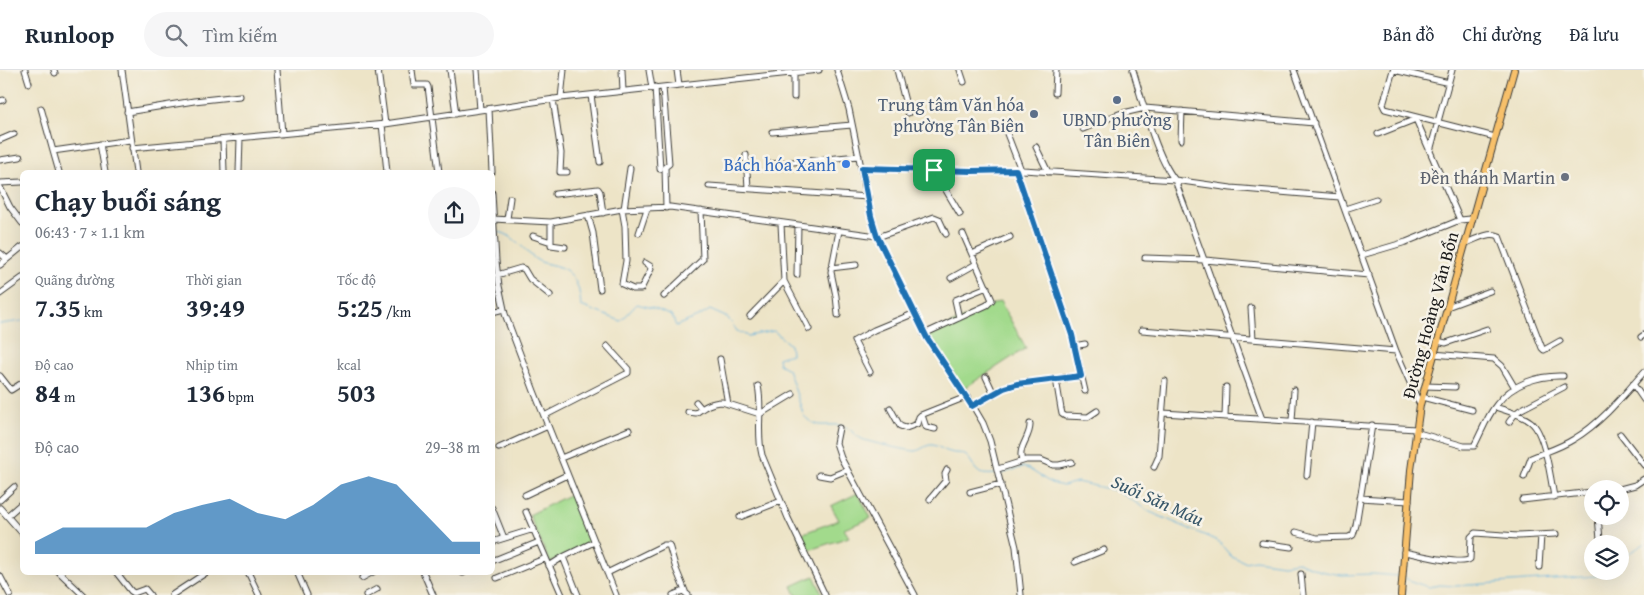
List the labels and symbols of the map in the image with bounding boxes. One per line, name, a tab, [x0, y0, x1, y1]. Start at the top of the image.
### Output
place label: Trung tâm Văn hóa phường Tân Biên	[878, 91, 1024, 139]
marker: UBND phường Tân Biên	[1111, 94, 1123, 106]
place label: UBND phường Tân Biên	[1062, 106, 1172, 154]
marker: Trung tâm Văn hóa phường Tân Biên	[1028, 108, 1040, 120]
pin	[913, 149, 955, 191]
place label: Bách hóa Xanh	[724, 151, 836, 178]
marker: Bách hóa Xanh	[840, 158, 852, 170]
place label: Đền thánh Martin	[1420, 164, 1555, 191]
marker: Đền thánh Martin	[1559, 171, 1571, 183]
street label: Đường Hoàng Văn Bổn	[1395, 228, 1465, 402]
water label: Suối Săn Máu	[1107, 467, 1209, 533]

